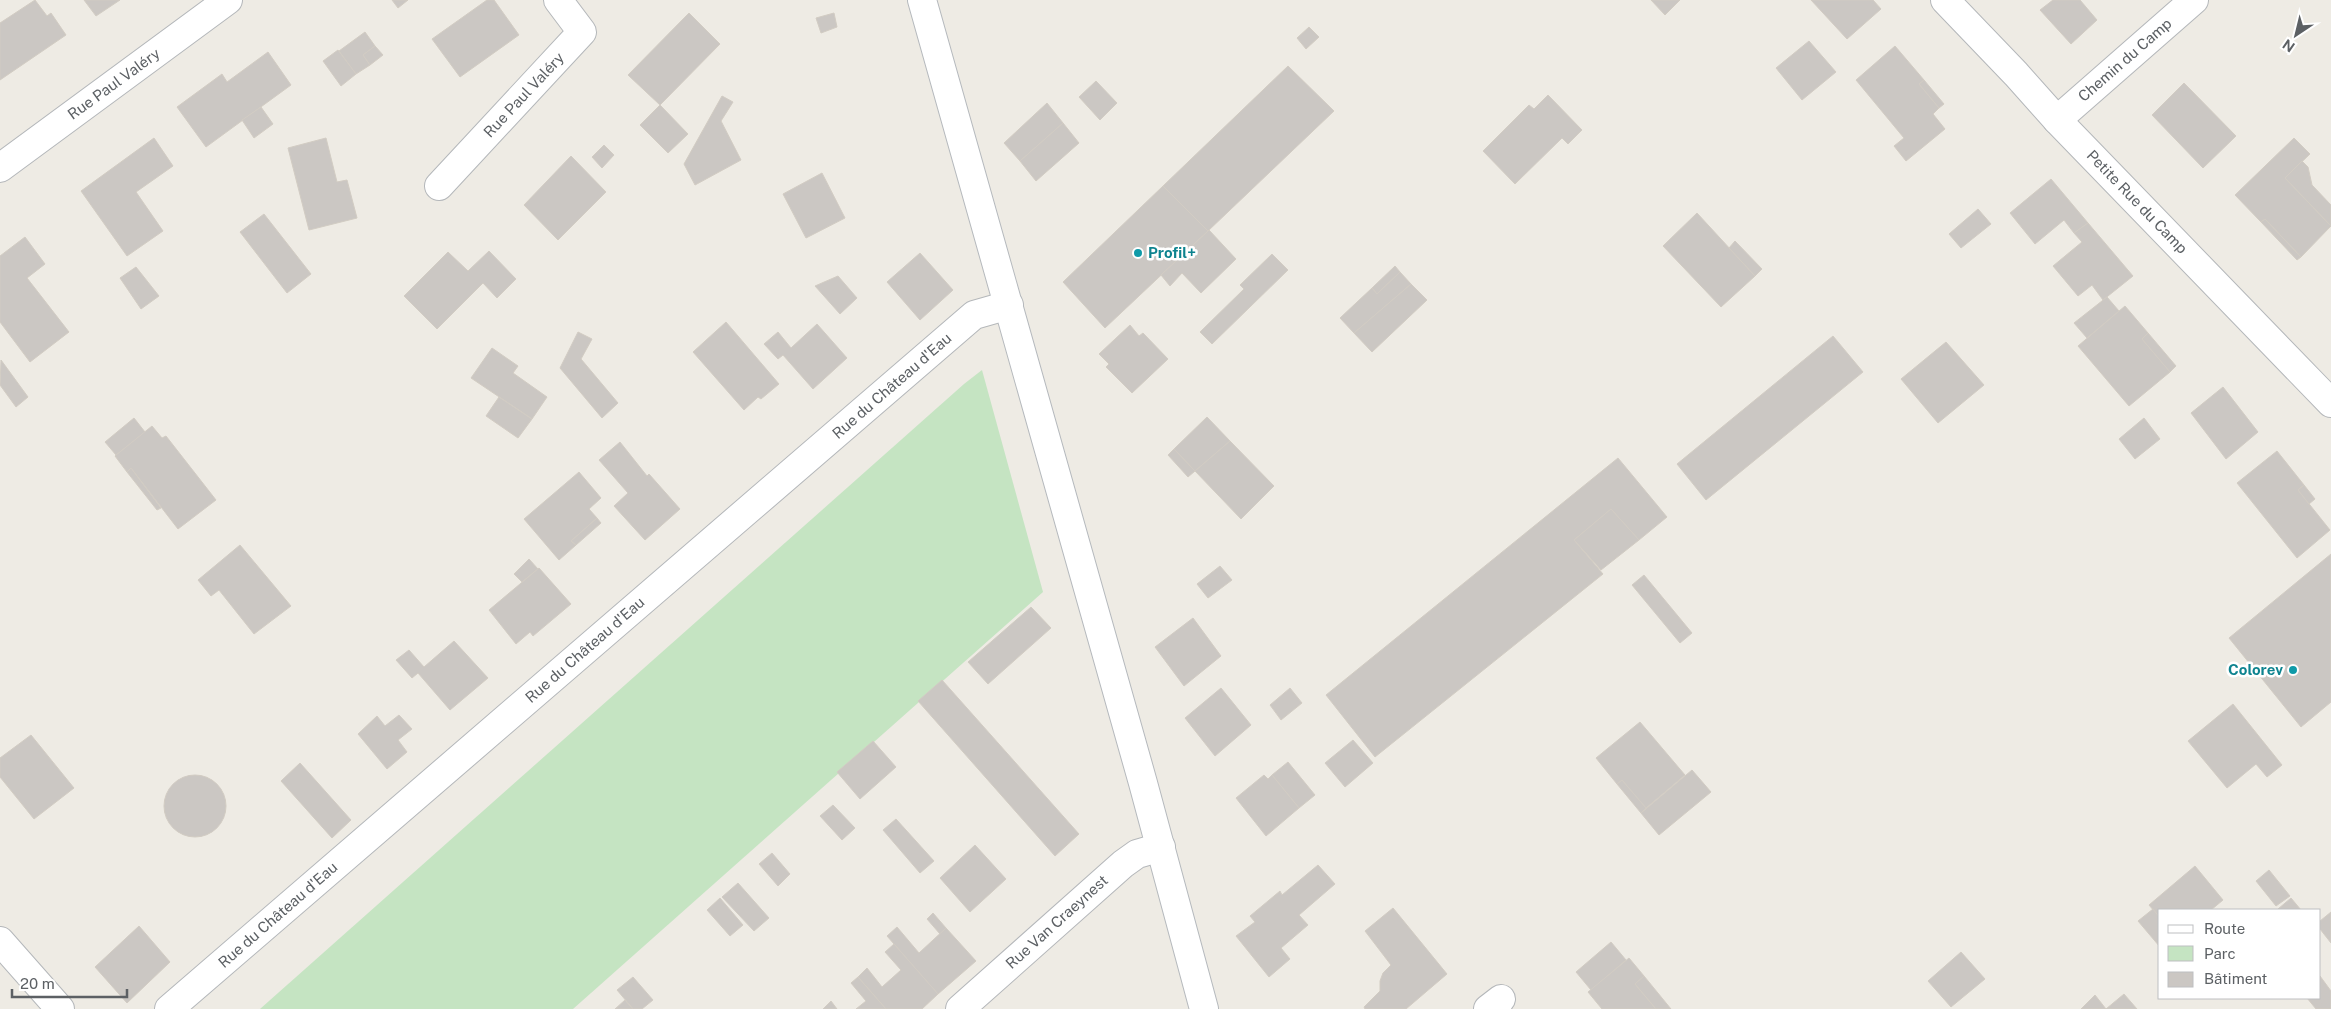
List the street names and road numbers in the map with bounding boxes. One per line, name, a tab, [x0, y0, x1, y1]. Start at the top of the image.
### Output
street label: Chemin du Camp	[2075, 14, 2175, 105]
street label: Rue Paul Valéry	[64, 45, 163, 123]
street label: Rue Paul Valéry	[480, 49, 567, 141]
street label: Petite Rue du Camp	[2084, 146, 2191, 257]
street label: Rue du Château d'Eau	[829, 329, 955, 442]
street label: Rue du Château d'Eau	[522, 593, 648, 706]
street label: Rue du Château d'Eau	[215, 858, 341, 971]
street label: Rue Van Craeynest	[1002, 871, 1111, 972]

